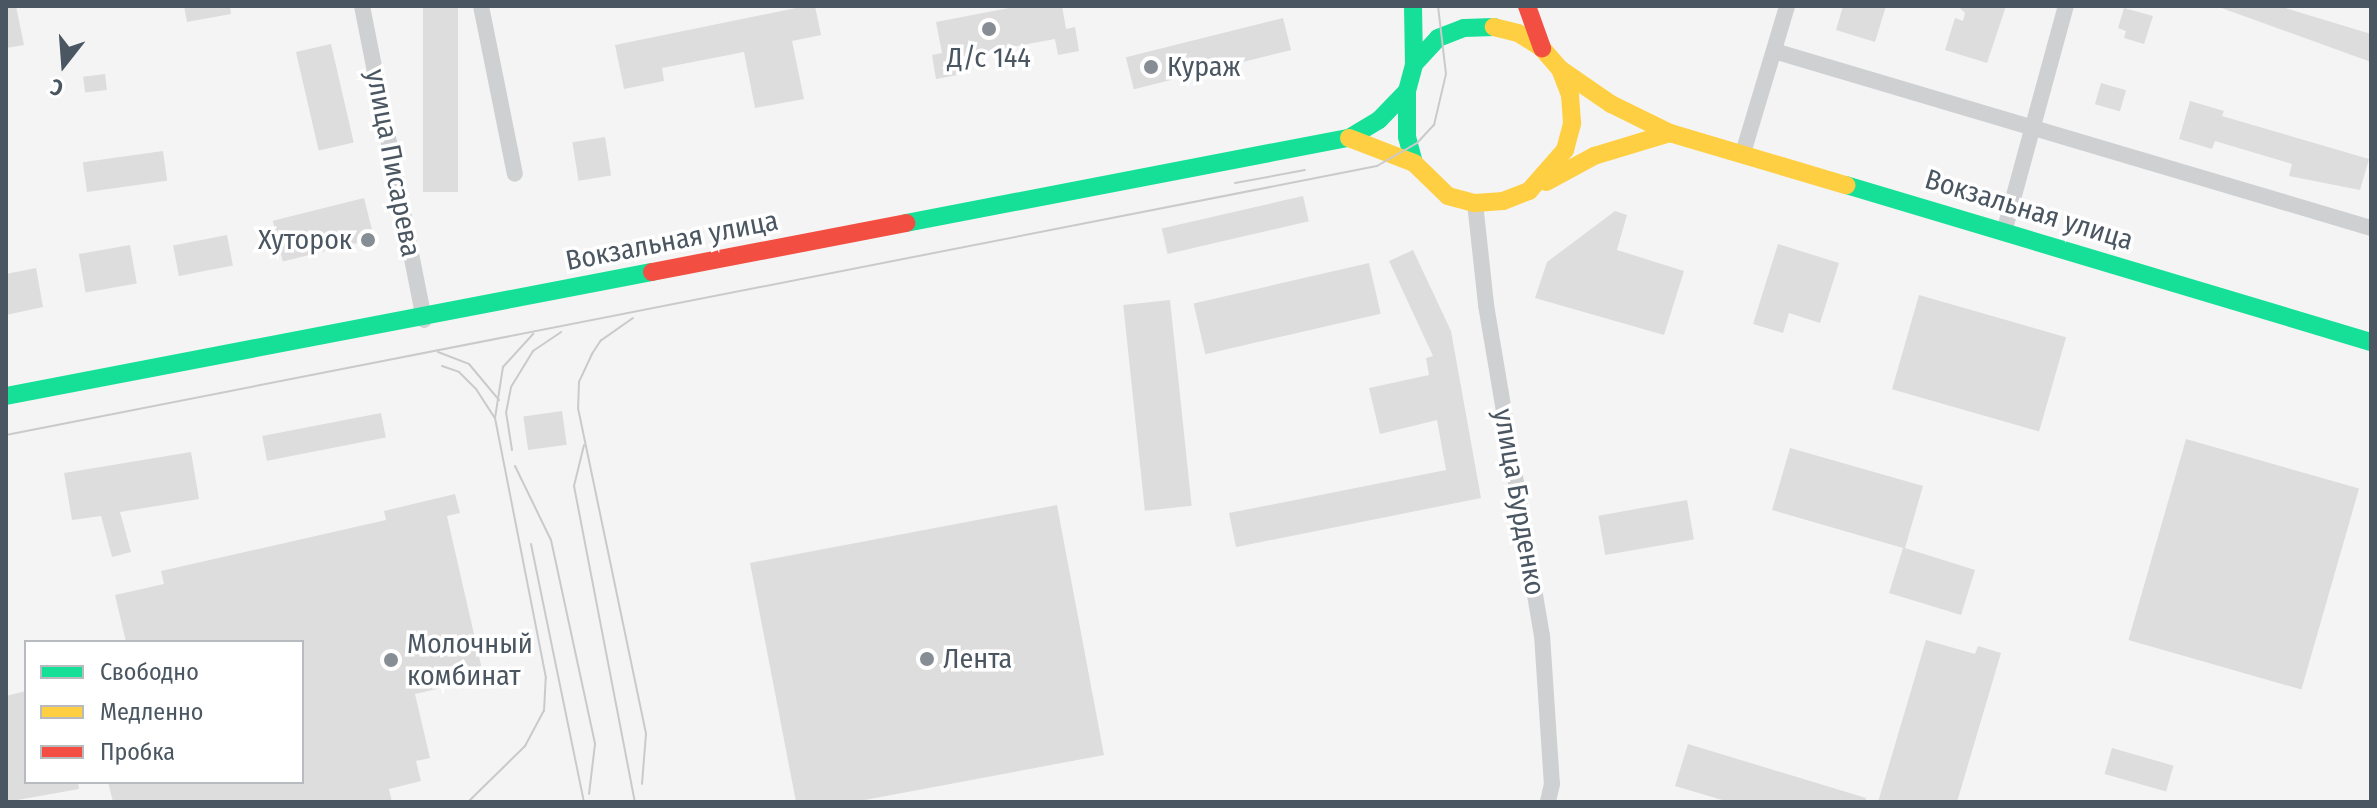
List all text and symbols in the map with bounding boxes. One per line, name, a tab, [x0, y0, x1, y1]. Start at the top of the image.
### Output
marker: Д/с 144	[980, 20, 998, 38]
north arrow	[24, 24, 104, 104]
place label: Д/с 144	[947, 41, 1031, 75]
place label: Кураж	[1167, 50, 1240, 84]
marker: Кураж	[1142, 58, 1160, 76]
street label: улица Писарева	[358, 66, 428, 260]
text: С	[47, 73, 66, 102]
street label: Вокзальная улица	[1921, 162, 2137, 258]
street label: Вокзальная улица	[563, 204, 781, 278]
place label: Хуторок	[258, 223, 352, 257]
marker: Хуторок	[359, 231, 377, 249]
street label: улица Бурденко	[1486, 406, 1552, 598]
place label: Молочный комбинат	[407, 627, 533, 693]
legend	[24, 640, 304, 784]
place label: Лента	[943, 642, 1012, 676]
marker: Лента	[918, 650, 936, 668]
marker: Молочный комбинат	[382, 651, 400, 669]
text: Свободно	[100, 658, 199, 686]
text: Медленно	[100, 698, 203, 726]
text: Пробка	[100, 738, 175, 766]

